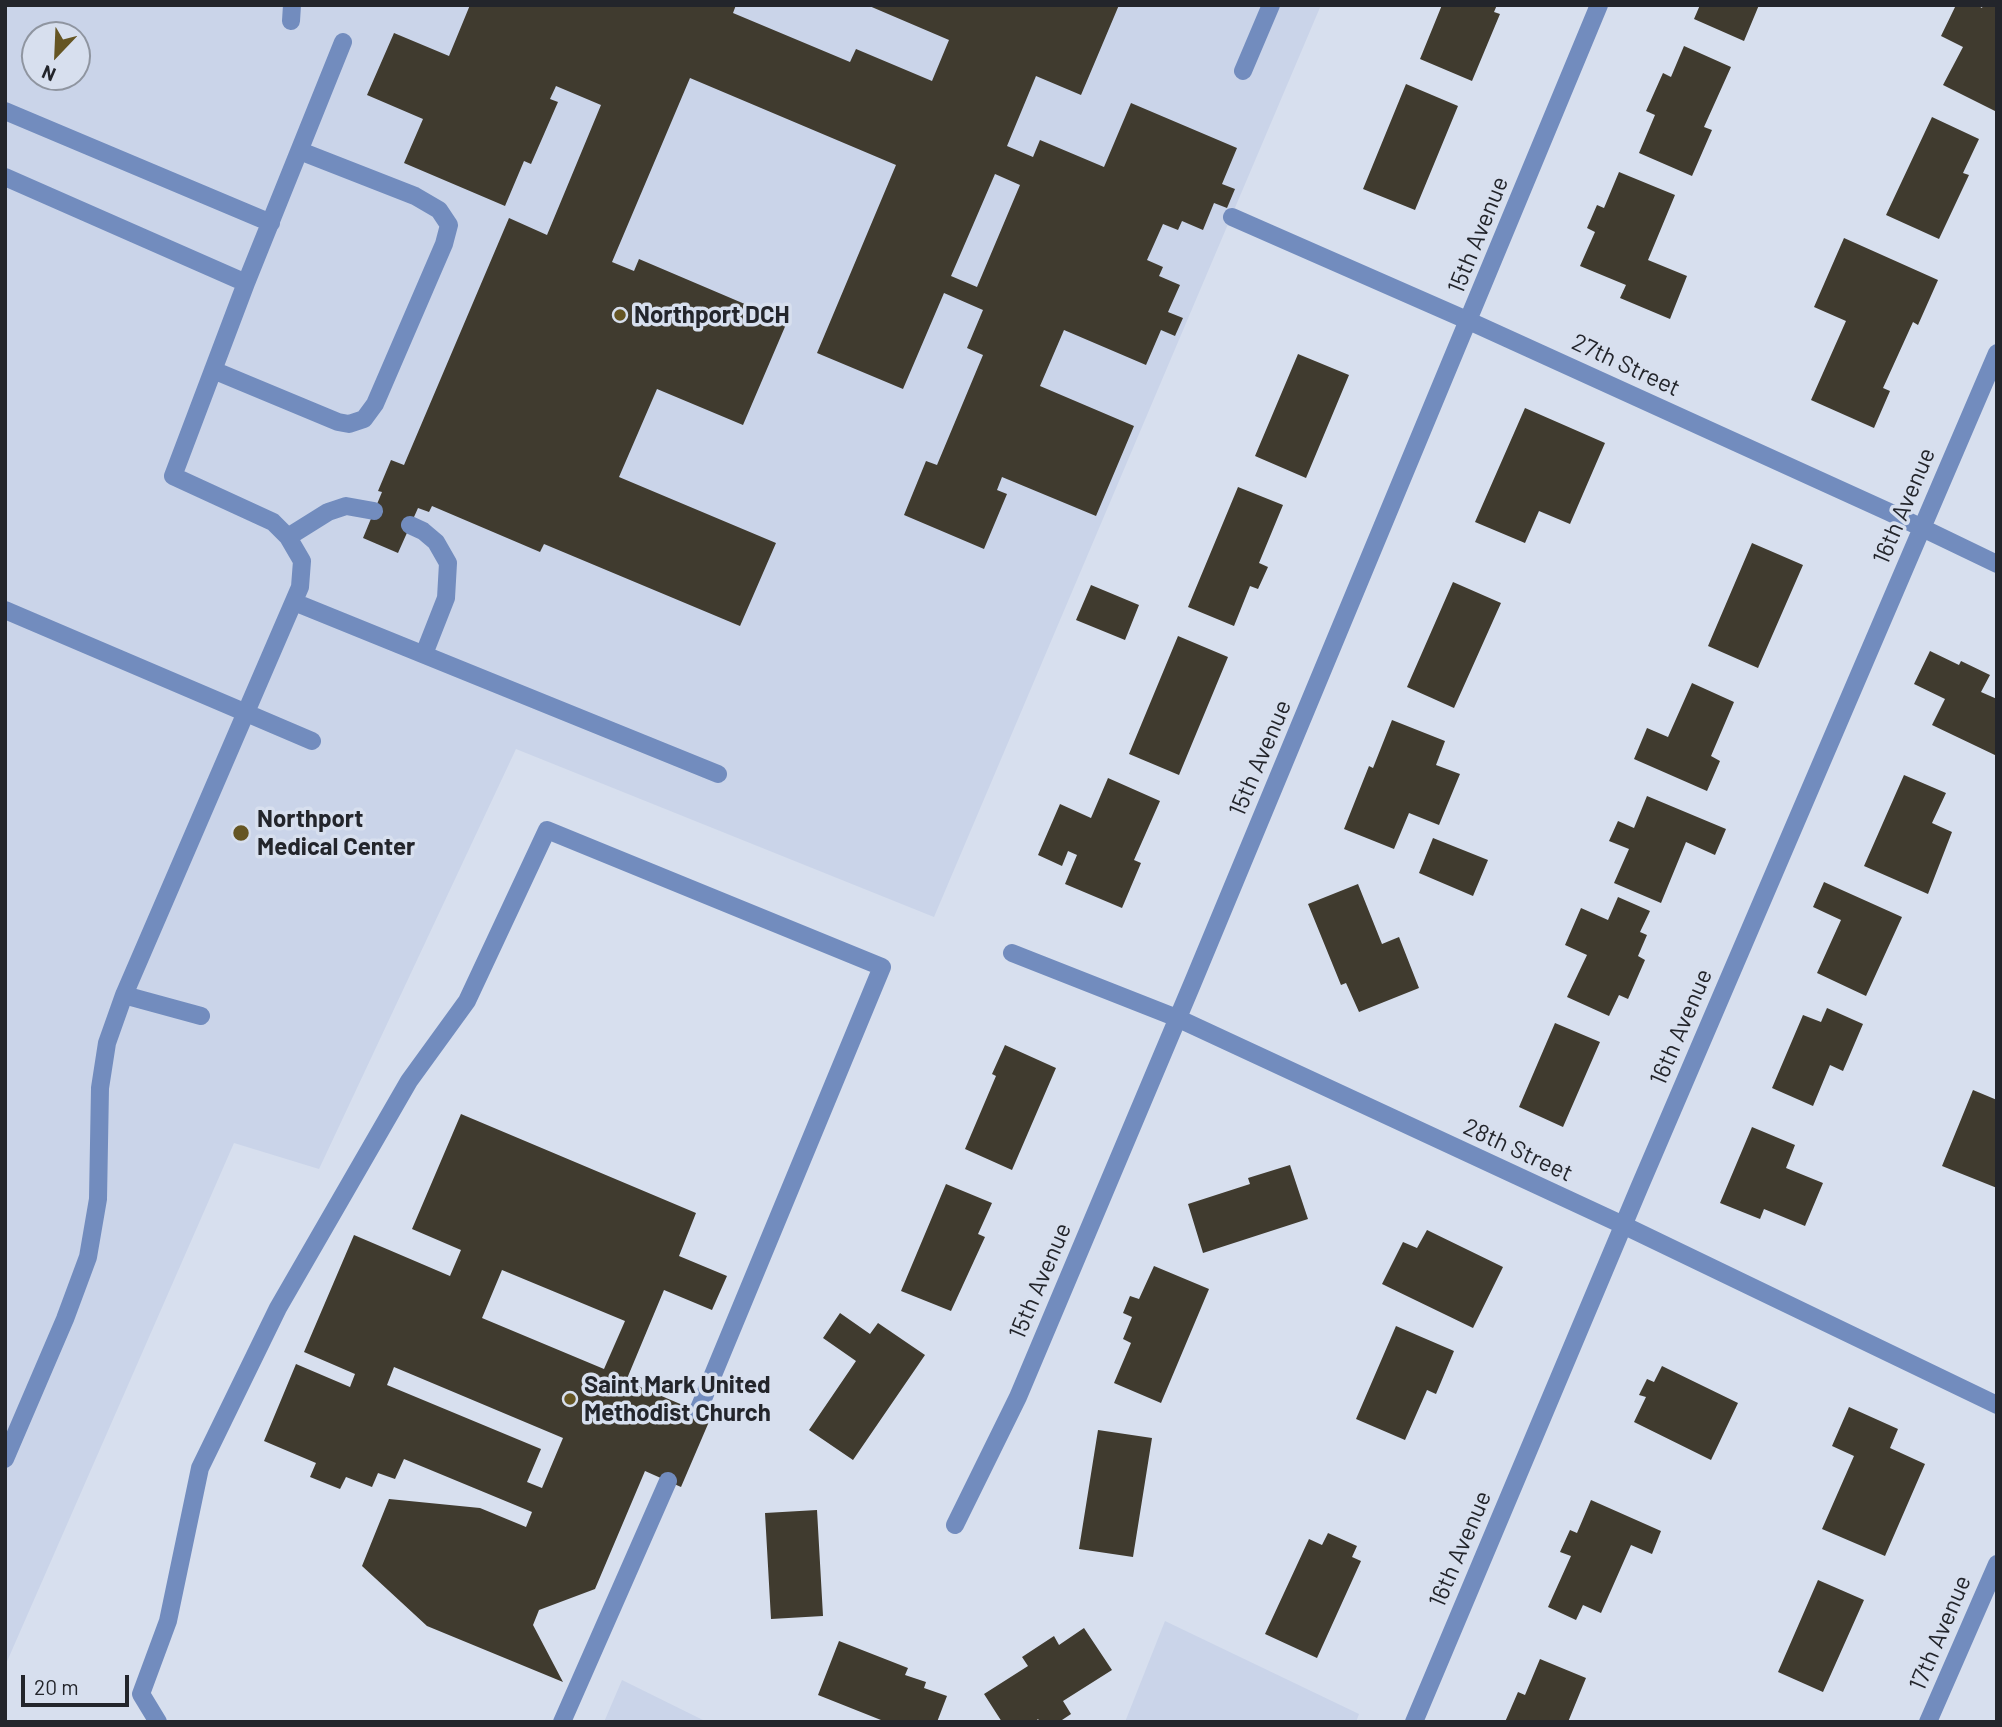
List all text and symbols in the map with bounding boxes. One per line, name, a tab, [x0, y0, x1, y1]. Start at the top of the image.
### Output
north arrow	[21, 21, 91, 91]
text: N	[38, 61, 59, 87]
street label: 15th Avenue	[1442, 172, 1514, 298]
place label: Northport DCH	[634, 301, 790, 329]
marker: Northport DCH	[612, 307, 628, 323]
street label: 27th Street	[1567, 327, 1685, 403]
street label: 16th Avenue	[1867, 444, 1941, 568]
street label: 15th Avenue	[1223, 696, 1297, 820]
place label: Northport Medical Center	[257, 805, 415, 861]
marker: Northport Medical Center	[231, 823, 251, 843]
street label: 16th Avenue	[1644, 965, 1718, 1089]
street label: 28th Street	[1459, 1112, 1577, 1188]
street label: 15th Avenue	[1003, 1219, 1077, 1343]
place label: Saint Mark United Methodist Church	[584, 1371, 771, 1427]
marker: Saint Mark United Methodist Church	[562, 1391, 578, 1407]
street label: 16th Avenue	[1423, 1487, 1497, 1611]
street label: 17th Avenue	[1903, 1571, 1977, 1695]
scale bar	[24, 1660, 133, 1704]
text: 20 m	[34, 1674, 79, 1699]

